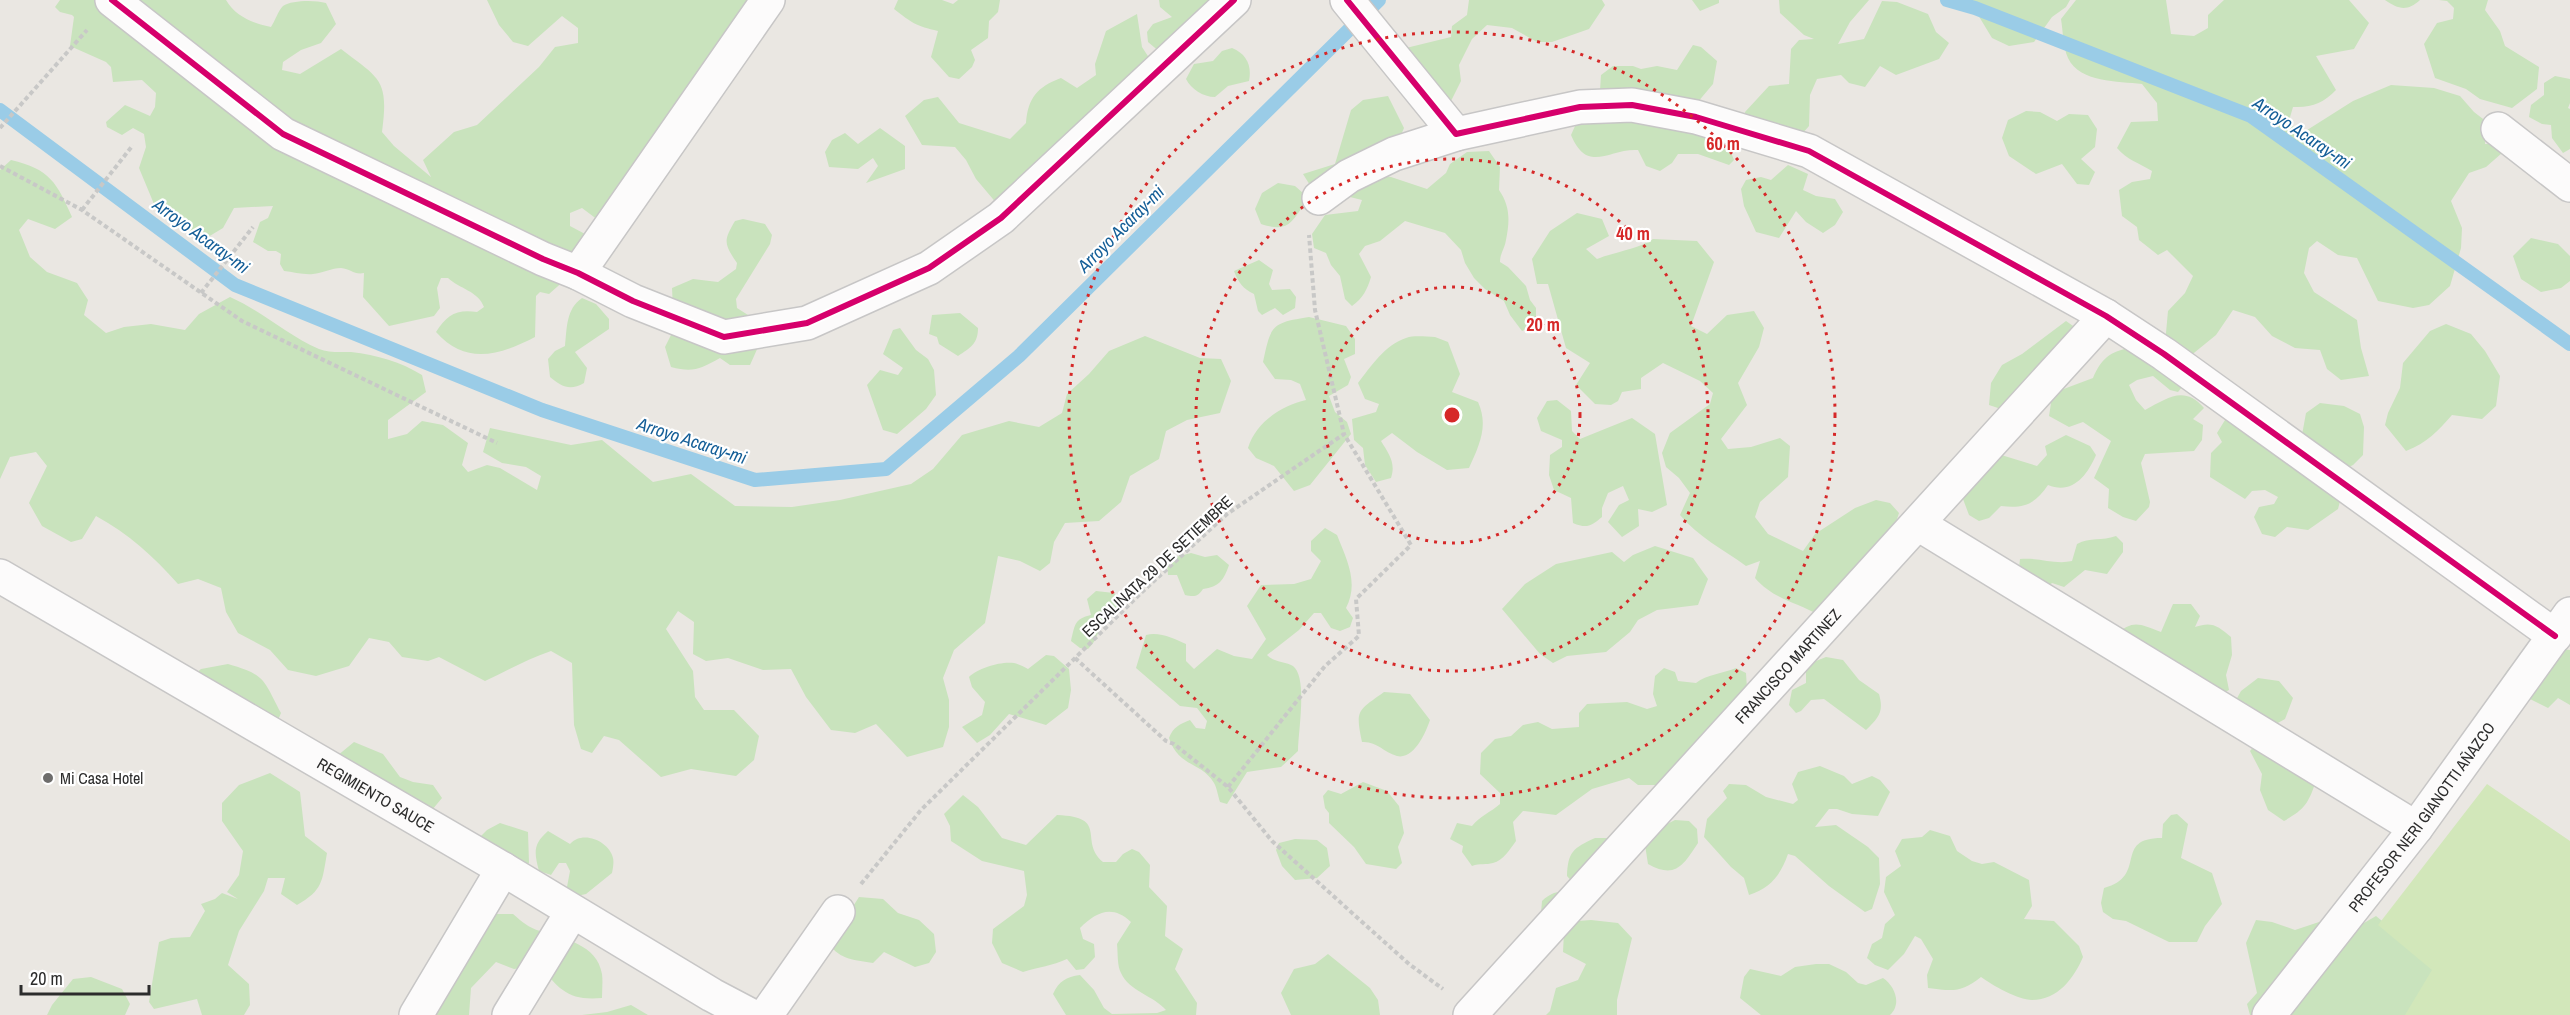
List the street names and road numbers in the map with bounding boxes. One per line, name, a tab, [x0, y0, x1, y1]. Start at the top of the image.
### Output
street label: ESCALINATA 29 DE SETIEMBRE	[1077, 490, 1237, 642]
street label: FRANCISCO MARTINEZ	[1730, 604, 1846, 728]
street label: PROFESOR NERI GIANOTTI AÑAZCO	[2343, 717, 2500, 917]
street label: REGIMIENTO SAUCE	[313, 752, 438, 838]

